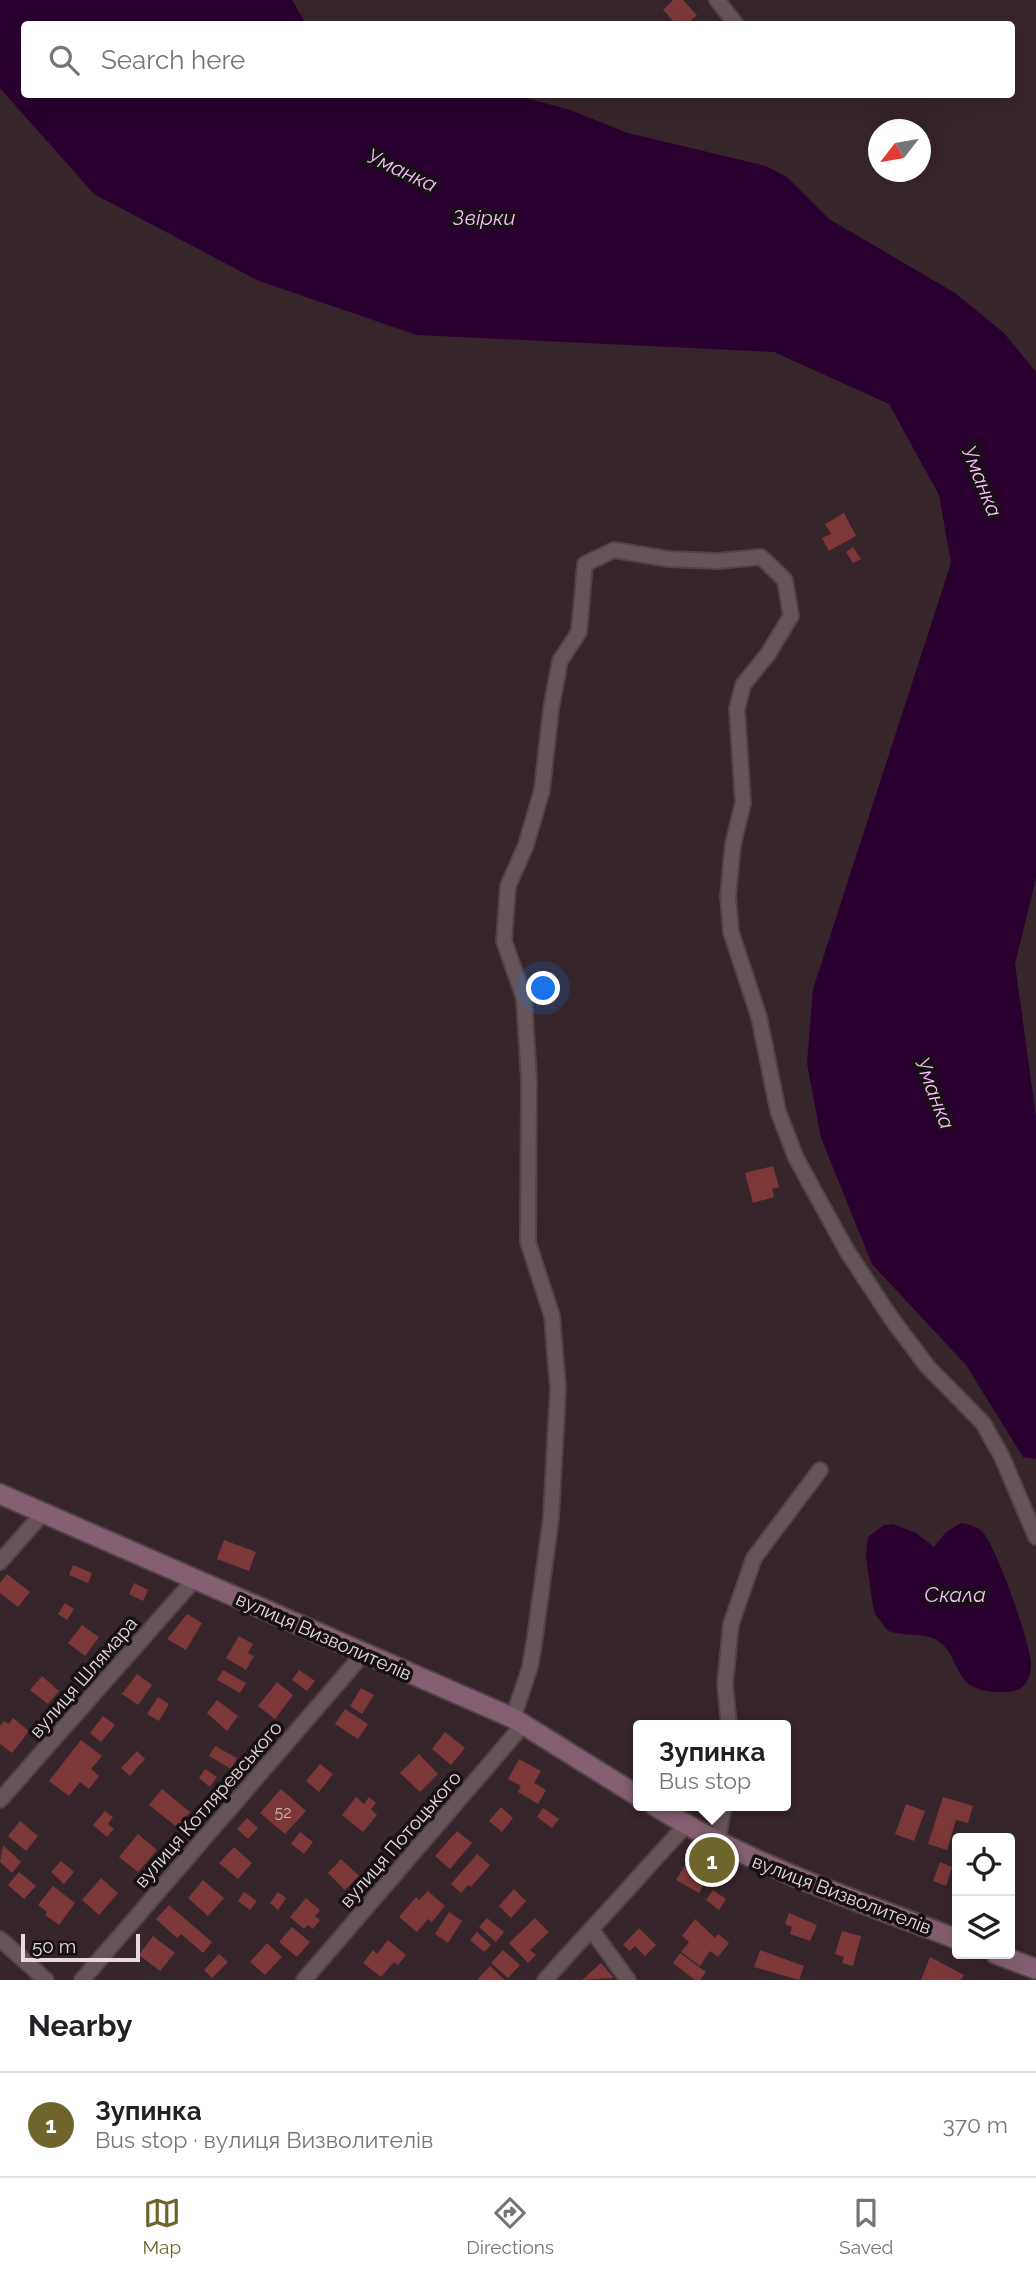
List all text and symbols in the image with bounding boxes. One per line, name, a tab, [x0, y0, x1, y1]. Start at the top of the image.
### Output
search box	[21, 21, 1015, 98]
icon: search	[45, 41, 83, 79]
text: Search here	[101, 45, 245, 75]
north arrow	[868, 119, 931, 182]
water label: Уманка	[363, 143, 441, 197]
water label: Звірки	[453, 205, 515, 230]
water label: Уманка	[956, 442, 1008, 520]
your location	[526, 971, 560, 1005]
water label: Уманка	[910, 1054, 960, 1132]
water label: Скала	[924, 1582, 986, 1607]
street label: вулиця Визволителів	[233, 1587, 415, 1685]
street label: вулиця Шлямара	[25, 1612, 141, 1742]
street label: вулиця Котляревського	[130, 1716, 286, 1892]
popup	[633, 1720, 791, 1811]
text: Зупинка	[659, 1737, 765, 1767]
street label: вулиця Потоцького	[335, 1766, 465, 1912]
text: Bus stop	[659, 1767, 751, 1794]
house number: 52	[274, 1803, 292, 1822]
map controls	[952, 1833, 1015, 1959]
button: locate	[952, 1833, 1015, 1896]
pin: 1	[689, 1834, 735, 1886]
street label: вулиця Визволителів	[749, 1850, 935, 1938]
button: layers	[952, 1896, 1015, 1959]
scale bar	[21, 1931, 140, 1963]
text: 50 m	[32, 1935, 76, 1957]
text: Nearby	[28, 2008, 132, 2043]
text: Зупинка	[95, 2096, 202, 2126]
text: 1	[45, 2111, 57, 2138]
text: 370 m	[943, 2111, 1008, 2138]
text: Bus stop · вулиця Визволителів	[95, 2126, 433, 2153]
tab: Map	[143, 2194, 181, 2258]
tab: Directions	[466, 2194, 554, 2258]
tab: Saved	[839, 2194, 893, 2258]

